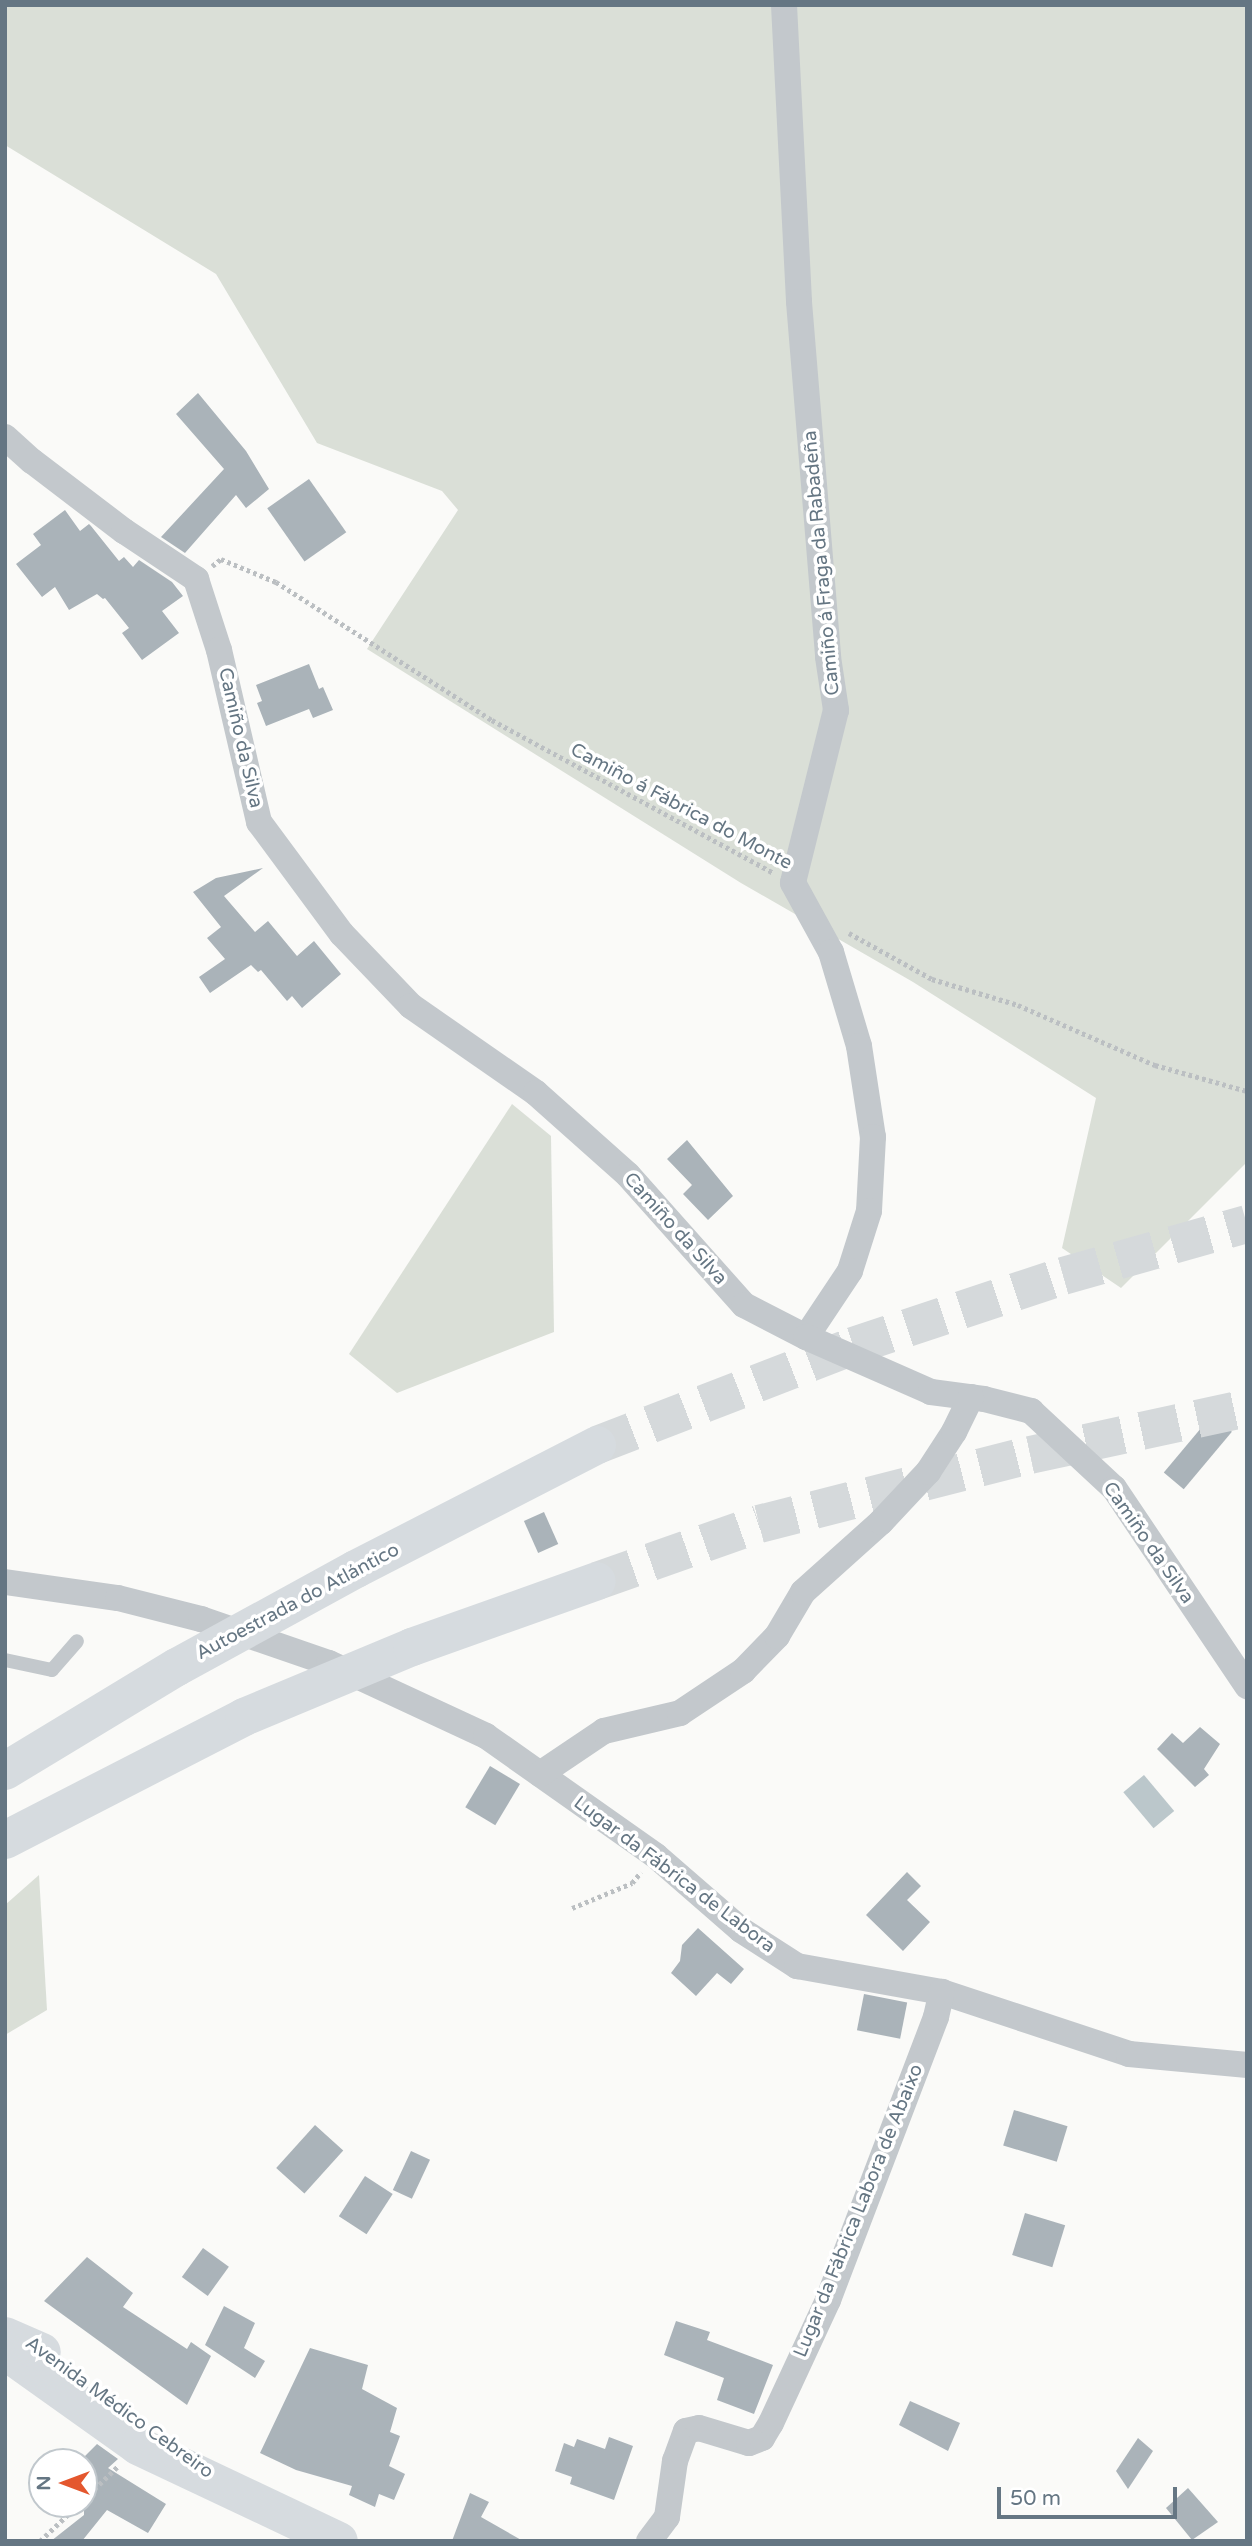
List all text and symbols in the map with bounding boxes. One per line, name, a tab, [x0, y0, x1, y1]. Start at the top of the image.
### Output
street label: Camiño á Fraga da Rabadeña	[799, 430, 845, 696]
street label: Camiño da Silva	[213, 666, 267, 810]
street label: Camiño á Fábrica do Monte	[566, 739, 796, 875]
street label: Camiño da Silva	[619, 1168, 731, 1290]
street label: Camiño da Silva	[1098, 1478, 1198, 1608]
street label: Autoestrada do Atlántico	[193, 1539, 403, 1665]
street label: Lugar da Fábrica de Labora	[569, 1792, 779, 1958]
street label: Lugar da Fábrica Labora de Abaixo	[790, 2061, 928, 2361]
street label: Avenida Médico Cebreiro	[21, 2332, 217, 2484]
north arrow	[28, 2448, 98, 2518]
scale bar	[1000, 2472, 1180, 2516]
text: N	[33, 2475, 55, 2491]
text: 50 m	[1010, 2486, 1061, 2511]

